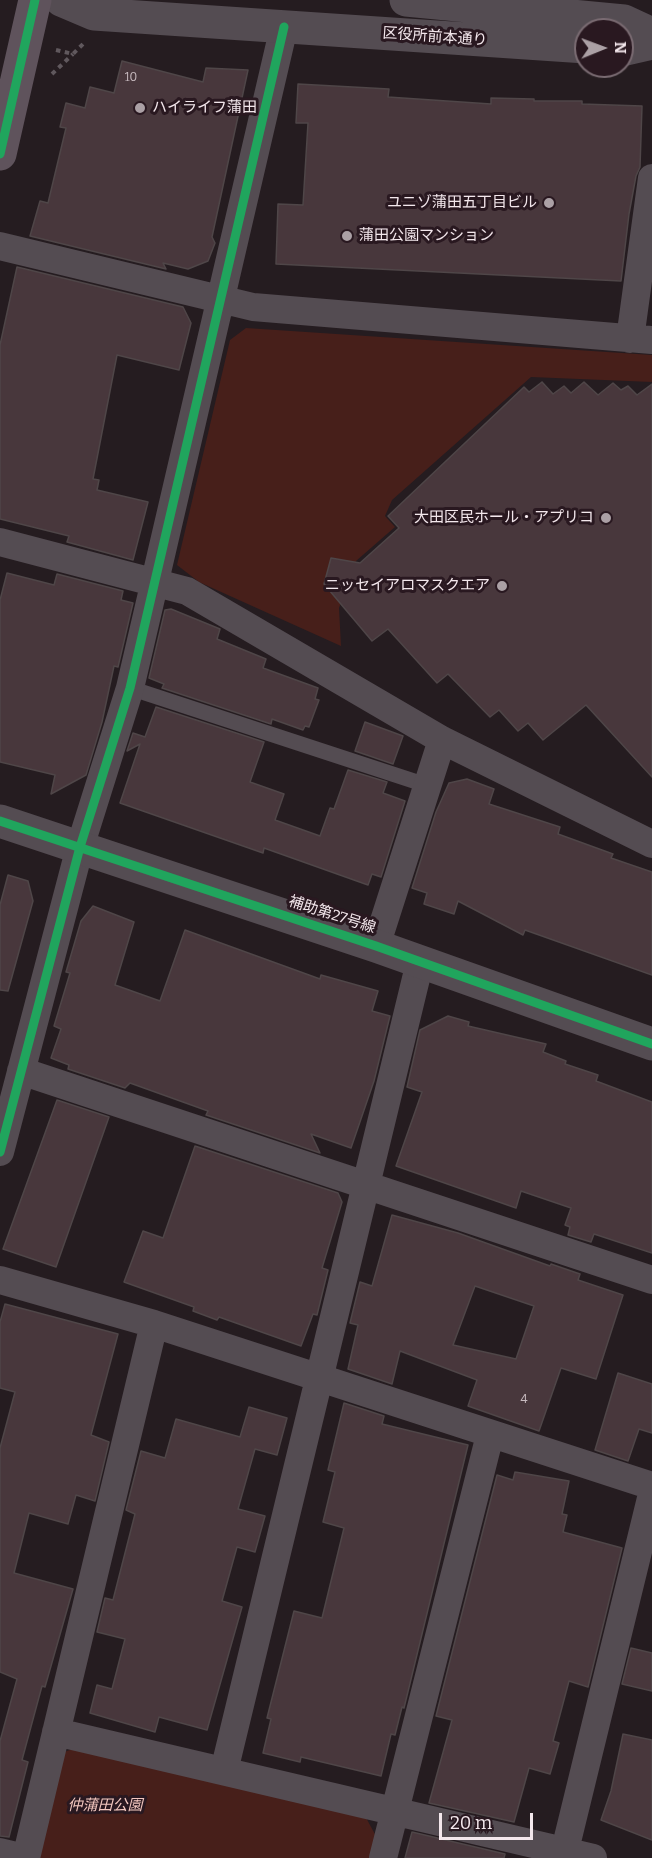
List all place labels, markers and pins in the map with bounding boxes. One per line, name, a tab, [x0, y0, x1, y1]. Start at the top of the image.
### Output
place label: ハイライフ蒲田	[152, 99, 257, 117]
marker: ハイライフ蒲田	[133, 101, 147, 115]
place label: ユニゾ蒲田五丁目ビル	[387, 194, 537, 212]
marker: ユニゾ蒲田五丁目ビル	[542, 196, 556, 210]
place label: 蒲田公園マンション	[359, 227, 494, 245]
marker: 蒲田公園マンション	[340, 229, 354, 243]
place label: 大田区民ホール・アプリコ	[414, 509, 594, 527]
marker: 大田区民ホール・アプリコ	[599, 511, 613, 525]
place label: ニッセイアロマスクエア	[325, 577, 490, 595]
marker: ニッセイアロマスクエア	[495, 579, 509, 593]

